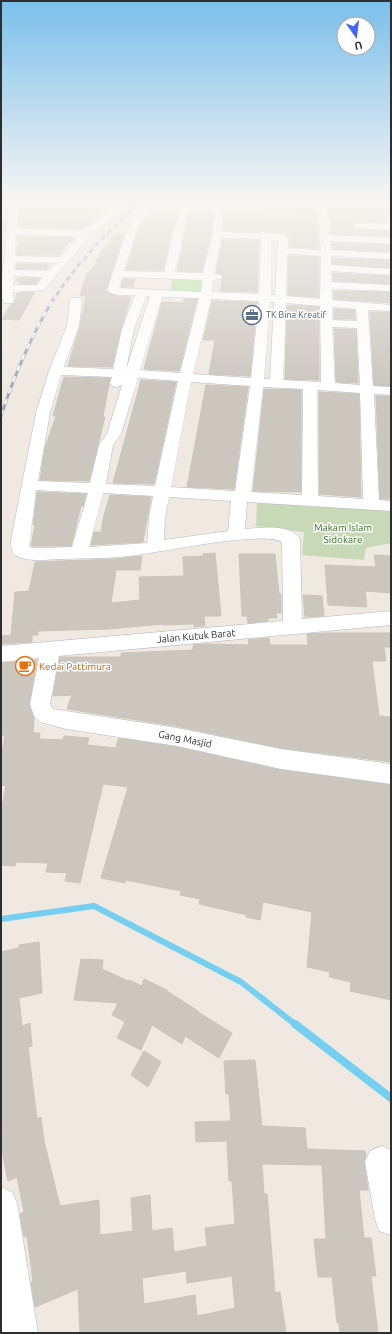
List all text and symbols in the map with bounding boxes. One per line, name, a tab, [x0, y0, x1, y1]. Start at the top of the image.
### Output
north arrow	[336, 16, 376, 56]
text: U	[353, 39, 364, 52]
office icon: TK Bina Kreatif	[241, 304, 263, 326]
place label: TK Bina Kreatif	[266, 310, 326, 320]
park label: Makam Islam Sidokare	[314, 522, 372, 545]
street label: Jalan Kutuk Barat	[156, 627, 236, 645]
cafe icon: Kedai Pattimura	[14, 655, 36, 677]
place label: Kedai Pattimura	[39, 661, 111, 672]
street label: Gang Masjid	[157, 728, 213, 750]

